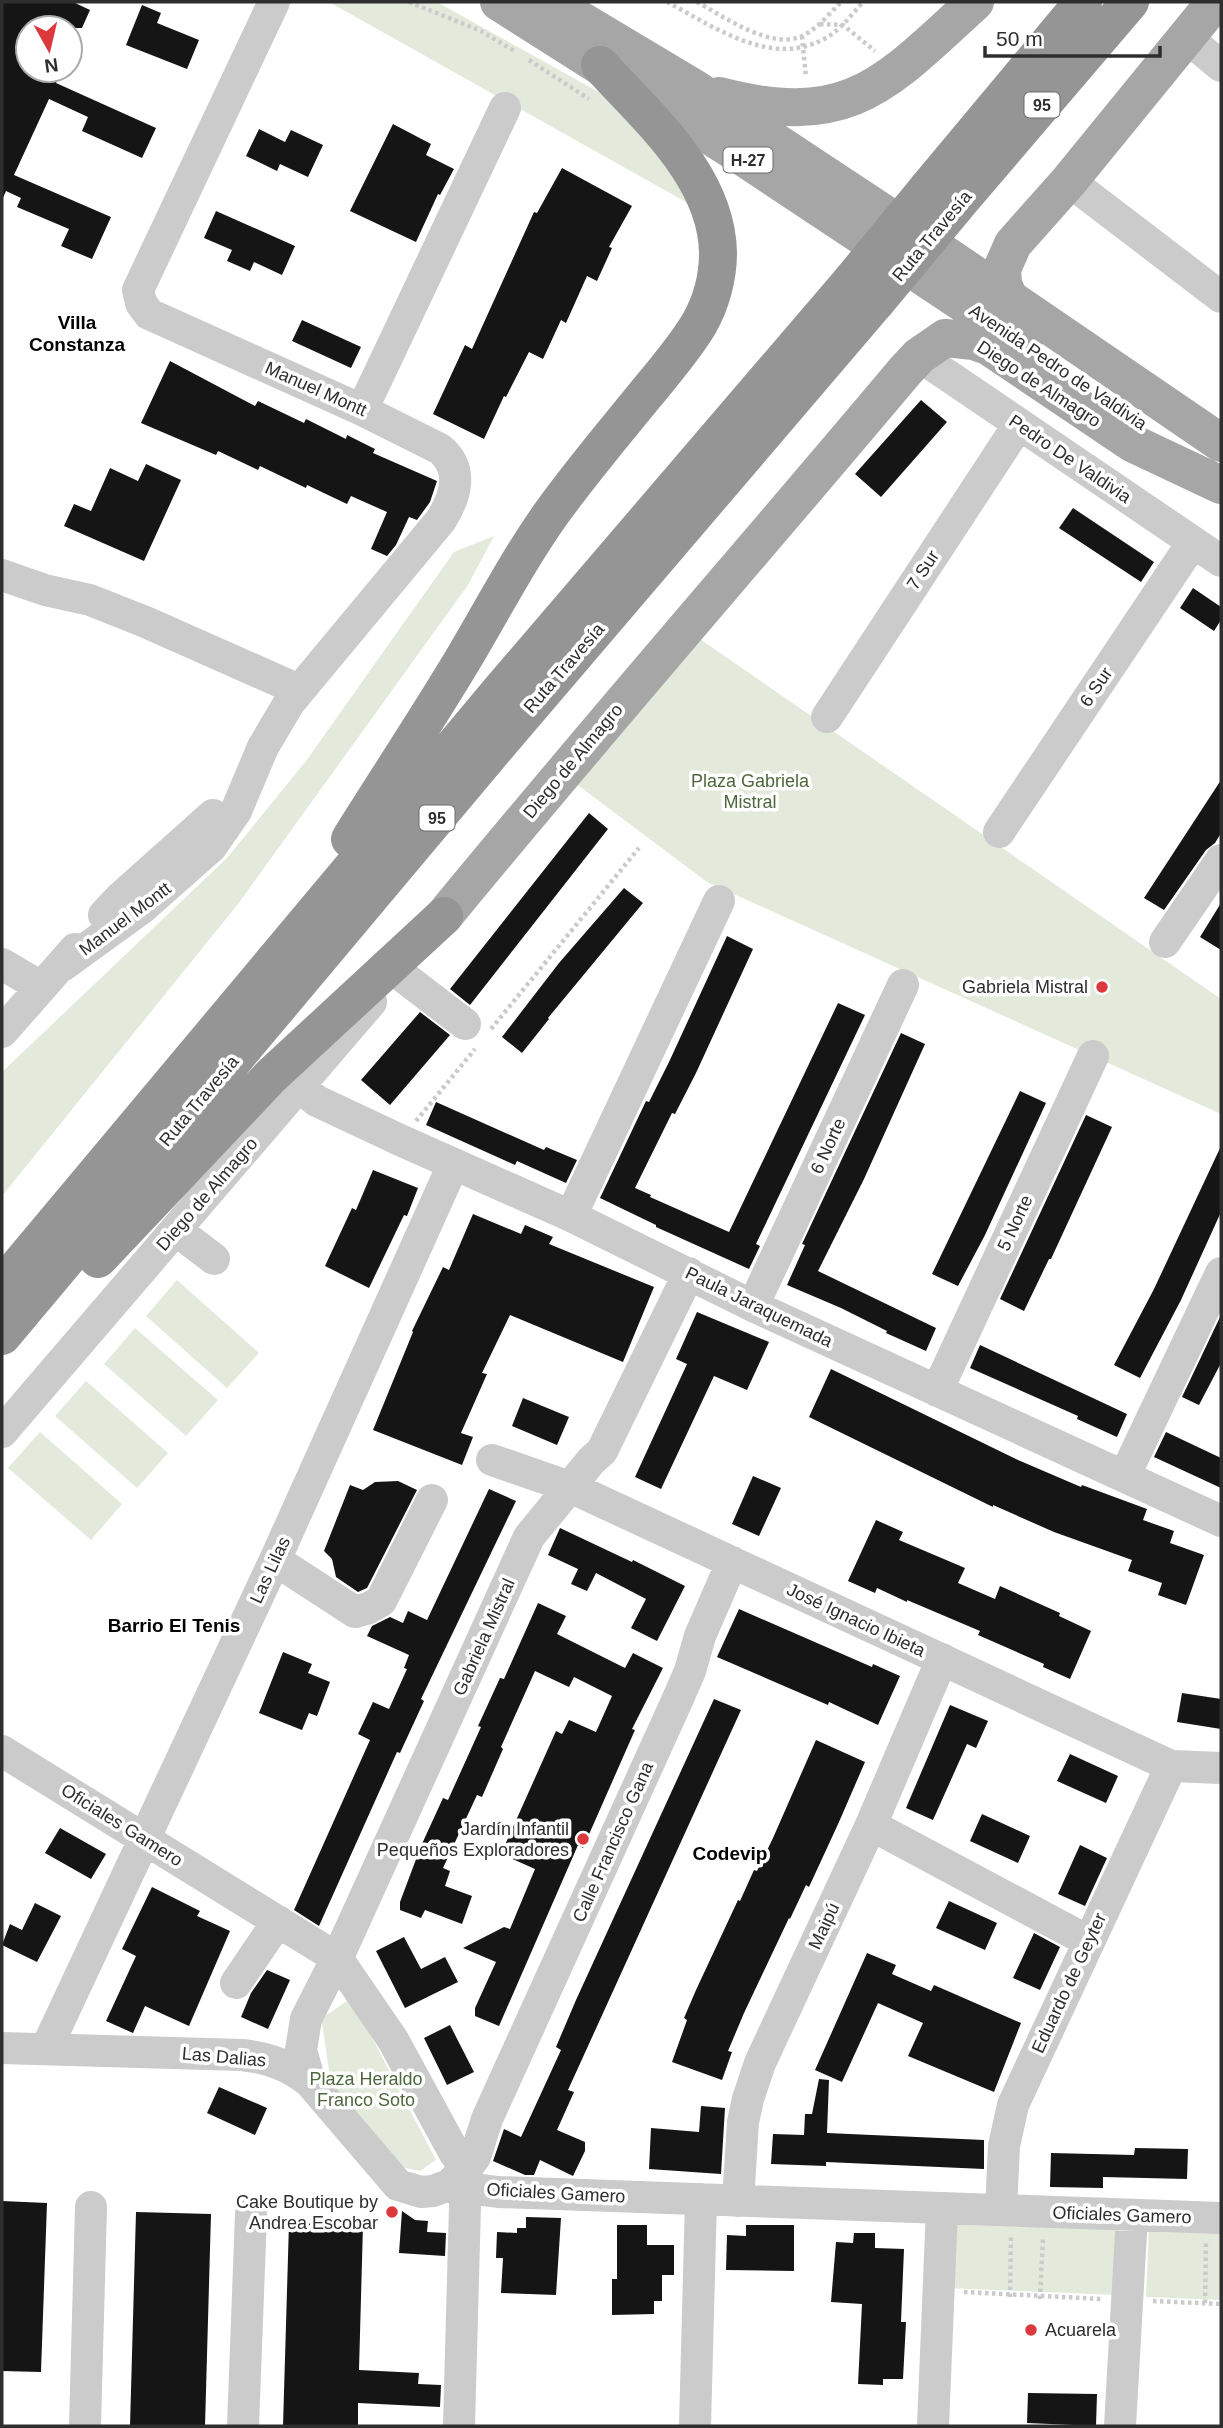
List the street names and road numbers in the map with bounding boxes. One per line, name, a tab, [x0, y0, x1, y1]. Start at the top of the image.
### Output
road number: 95	[1024, 92, 1060, 118]
road number: H-27	[724, 148, 772, 172]
street label: Ruta Travesía	[888, 186, 976, 285]
street label: Avenida Pedro de Valdivia	[966, 300, 1151, 434]
street label: Diego de Almagro	[974, 337, 1104, 431]
street label: Manuel Montt	[262, 358, 370, 420]
street label: Pedro De Valdivia	[1005, 411, 1136, 508]
street label: 7 Sur	[903, 547, 943, 593]
street label: Ruta Travesía	[520, 618, 609, 717]
street label: 6 Sur	[1076, 664, 1116, 710]
street label: Diego de Almagro	[519, 700, 627, 822]
road number: 95	[420, 806, 454, 831]
street label: Manuel Montt	[75, 878, 175, 960]
street label: Ruta Travesía	[155, 1051, 243, 1150]
street label: 6 Norte	[806, 1115, 850, 1177]
street label: Diego de Almagro	[153, 1133, 261, 1255]
street label: 5 Norte	[993, 1192, 1037, 1254]
street label: Paula Jaraquemada	[682, 1263, 837, 1352]
street label: Las Lilas	[246, 1534, 294, 1606]
street label: Gabriela Mistral	[449, 1575, 519, 1699]
street label: José Ignacio Ibieta	[784, 1579, 929, 1661]
street label: Calle Francisco Gana	[569, 1758, 658, 1925]
street label: Oficiales Gamero	[58, 1780, 186, 1870]
street label: Maipú	[805, 1900, 843, 1952]
street label: Eduardo de Geyter	[1028, 1910, 1110, 2056]
street label: Las Dalias	[181, 2043, 267, 2071]
street label: Oficiales Gamero	[486, 2179, 626, 2207]
street label: Oficiales Gamero	[1052, 2203, 1192, 2227]

